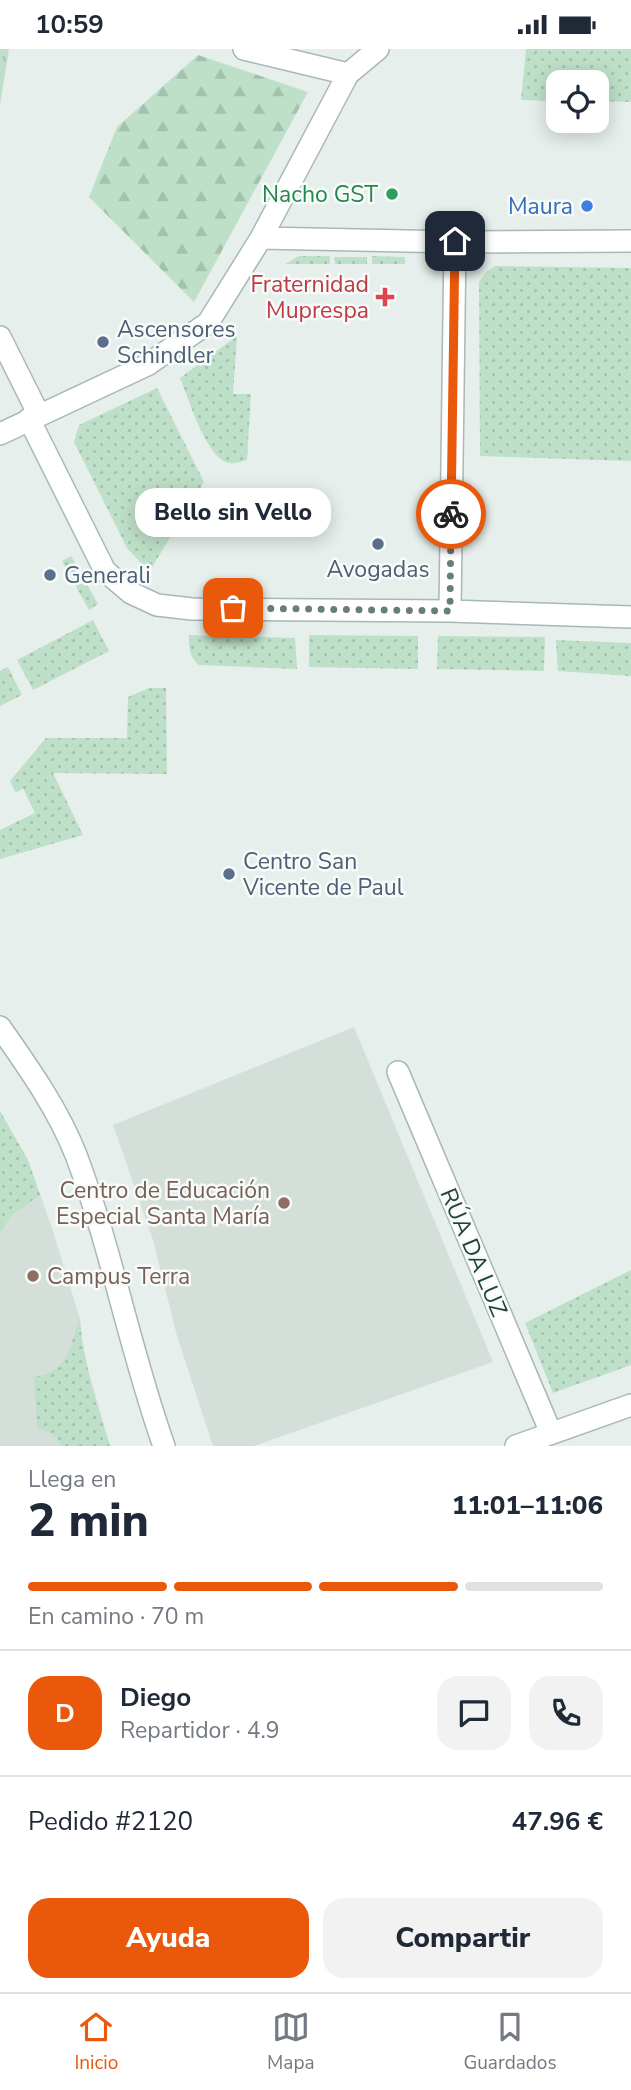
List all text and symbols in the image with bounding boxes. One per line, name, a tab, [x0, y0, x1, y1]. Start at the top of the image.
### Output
text: 10:59	[35, 7, 104, 42]
map controls	[546, 70, 609, 133]
button: locate	[546, 70, 609, 133]
place label: Nacho GST	[262, 179, 378, 210]
marker: Nacho GST	[384, 186, 400, 202]
place label: Maura	[508, 191, 573, 222]
marker: Maura	[579, 198, 595, 214]
pin	[425, 211, 485, 271]
icon: home	[436, 222, 474, 260]
place label: Fraternidad Muprespa	[251, 269, 369, 326]
marker: Fraternidad Muprespa	[375, 287, 395, 307]
place label: Ascensores Schindler	[117, 314, 236, 371]
marker: Ascensores Schindler	[95, 334, 111, 350]
courier	[416, 479, 486, 549]
callout: Bello sin Vello	[135, 489, 331, 538]
icon: bike	[432, 495, 470, 533]
text: Bello sin Vello	[154, 497, 312, 528]
marker: Avogadas	[370, 536, 386, 552]
place label: Avogadas	[327, 554, 429, 585]
place label: Generali	[64, 560, 151, 591]
marker: Generali	[42, 567, 58, 583]
pin	[203, 578, 263, 638]
icon: bag	[214, 589, 252, 627]
place label: Centro San Vicente de Paul	[242, 846, 404, 903]
marker: Centro San Vicente de Paul	[221, 866, 237, 882]
place label: Centro de Educación Especial Santa María	[56, 1175, 270, 1232]
street label: RÚA DA LUZ	[433, 1183, 515, 1321]
marker: Centro de Educación Especial Santa María	[276, 1195, 292, 1211]
place label: Campus Terra	[47, 1261, 190, 1292]
marker: Campus Terra	[25, 1268, 41, 1284]
text: Llega en	[28, 1464, 116, 1495]
text: 11:01–11:06	[452, 1488, 603, 1523]
text: 2 min	[28, 1489, 149, 1552]
text: En camino · 70 m	[28, 1601, 204, 1632]
button: chat	[437, 1676, 511, 1750]
button: phone	[529, 1676, 603, 1750]
text: Diego	[120, 1680, 191, 1715]
text: D	[55, 1696, 75, 1731]
text: Repartidor · 4.9	[120, 1715, 280, 1746]
text: Pedido #2120	[28, 1804, 193, 1839]
text: 47.96 €	[512, 1804, 603, 1839]
button: Ayuda	[28, 1898, 309, 1978]
button: Compartir	[323, 1898, 603, 1978]
tab: Inicio	[74, 2008, 118, 2076]
tab: Mapa	[267, 2008, 315, 2076]
tab: Guardados	[463, 2008, 557, 2076]

